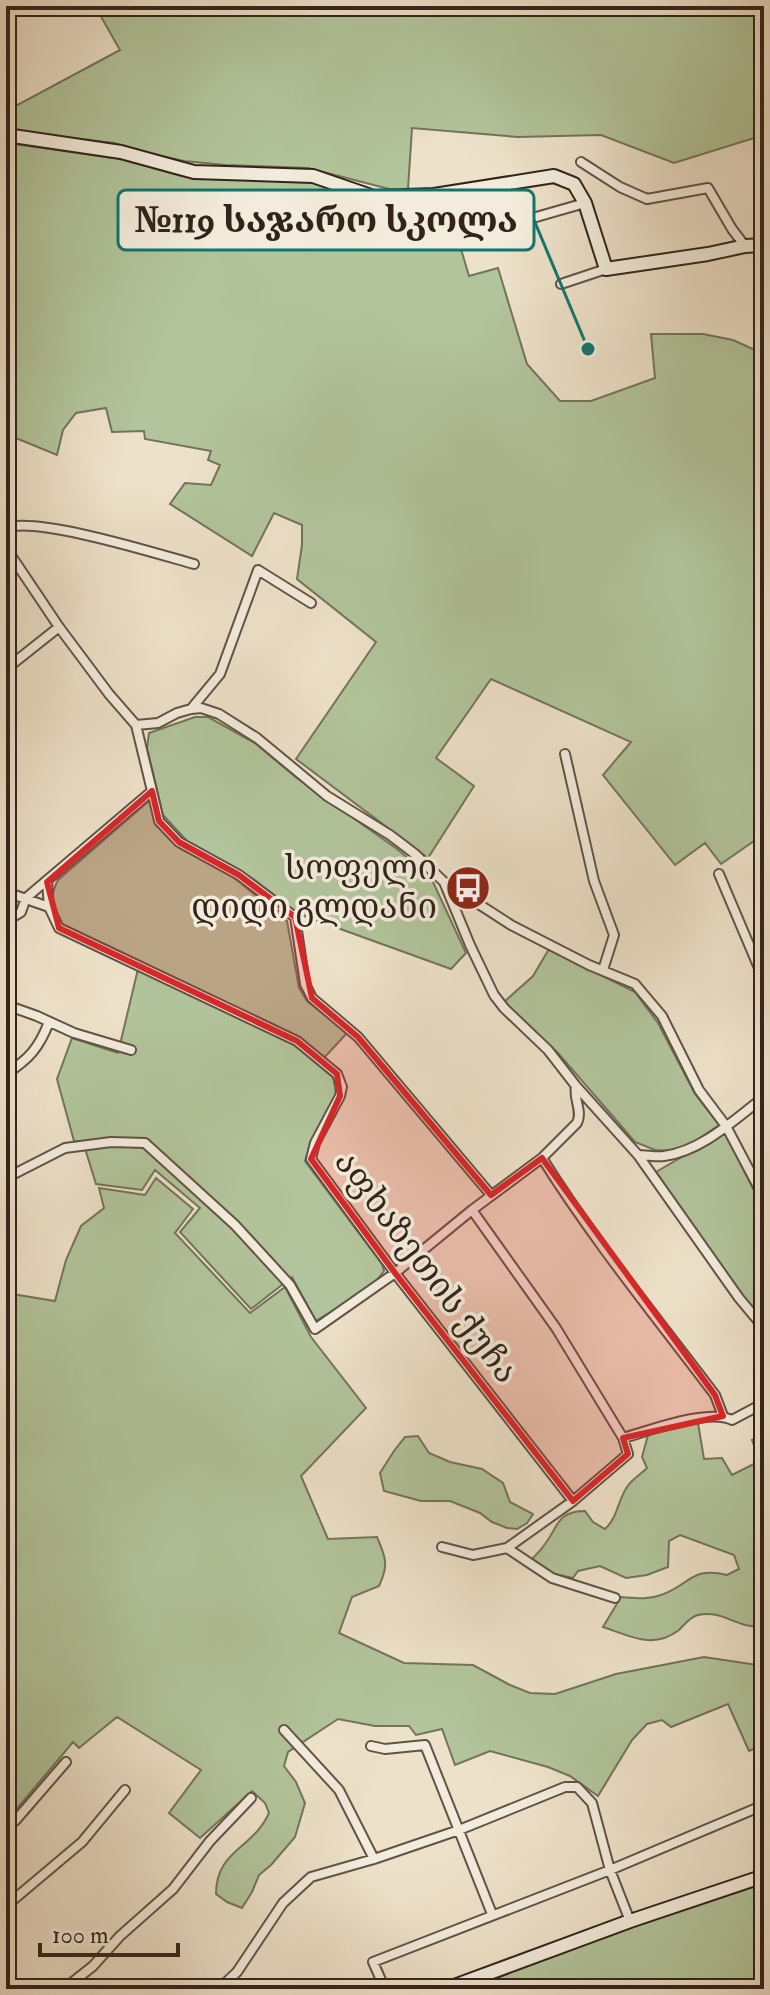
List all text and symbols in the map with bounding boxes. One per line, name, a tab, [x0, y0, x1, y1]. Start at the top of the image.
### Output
callout: №119 საჯარო სკოლა	[118, 190, 534, 250]
text: №119 საჯარო სკოლა	[134, 198, 518, 243]
place label: სოფელი დიდი გლდანი	[191, 847, 437, 929]
bus stop icon: სოფელი დიდი გლდანი	[444, 864, 492, 912]
street label: აფხაზეთის ქუჩა	[324, 1142, 528, 1392]
scale bar	[40, 1907, 178, 1957]
text: 100 m	[52, 1920, 109, 1951]

